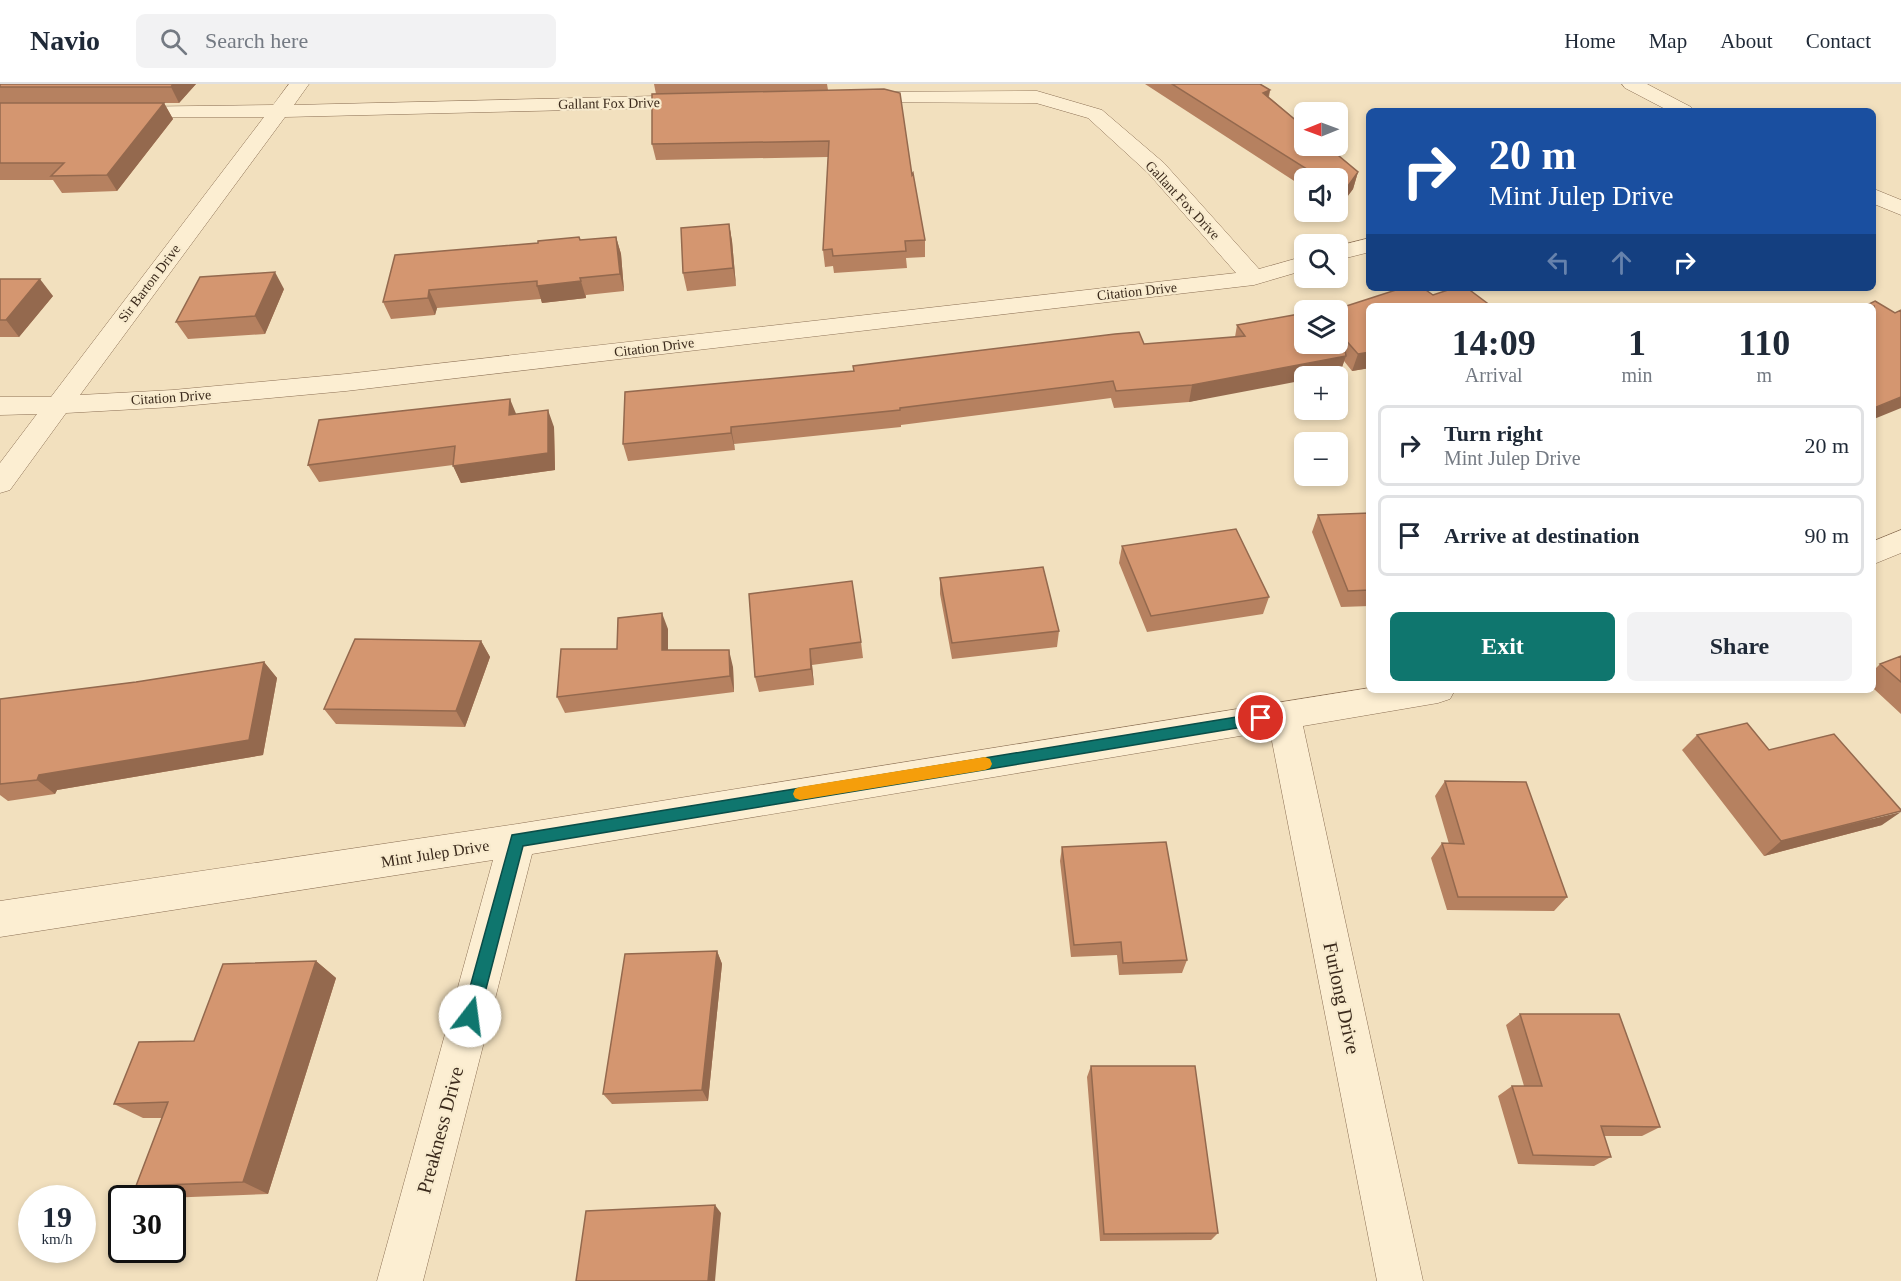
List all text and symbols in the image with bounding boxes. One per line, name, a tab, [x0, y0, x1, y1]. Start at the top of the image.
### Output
search box	[136, 14, 556, 68]
text: Navio	[30, 25, 100, 56]
icon: search	[157, 25, 190, 58]
text: Search here	[205, 28, 308, 53]
text: Home	[1564, 29, 1616, 53]
text: Map	[1649, 29, 1687, 53]
text: About	[1720, 29, 1773, 53]
text: Contact	[1806, 29, 1871, 53]
street label: Gallant Fox Drive	[558, 95, 660, 112]
north arrow	[1294, 102, 1348, 156]
map controls	[1294, 102, 1348, 486]
icon: right	[1390, 132, 1468, 210]
text: 20 m	[1489, 132, 1577, 178]
street label: Gallant Fox Drive	[1142, 158, 1223, 243]
button: sound	[1294, 168, 1348, 222]
text: Mint Julep Drive	[1489, 181, 1673, 211]
button: search	[1294, 234, 1348, 288]
street label: Sir Barton Drive	[115, 242, 183, 325]
icon: left	[1542, 246, 1575, 279]
icon: ahead	[1605, 246, 1638, 279]
icon: right	[1668, 246, 1701, 279]
street label: Citation Drive	[1096, 280, 1178, 303]
button: layers	[1294, 300, 1348, 354]
text: 14:09	[1452, 323, 1536, 363]
text: 1	[1628, 323, 1646, 363]
text: 110	[1738, 323, 1790, 363]
street label: Citation Drive	[613, 335, 695, 360]
text: Arrival	[1465, 364, 1523, 386]
text: min	[1621, 364, 1653, 386]
text: m	[1756, 364, 1772, 386]
button: +	[1294, 366, 1348, 420]
street label: Citation Drive	[130, 387, 212, 408]
text: Turn right	[1444, 421, 1543, 446]
icon: right	[1393, 429, 1426, 462]
button: −	[1294, 432, 1348, 486]
text: 20 m	[1804, 433, 1849, 458]
text: Mint Julep Drive	[1444, 447, 1581, 469]
icon: arrive	[1393, 519, 1426, 552]
text: Arrive at destination	[1444, 523, 1640, 548]
text: 90 m	[1804, 523, 1849, 548]
button: Exit	[1390, 612, 1615, 681]
button: Share	[1627, 612, 1852, 681]
pin	[1235, 692, 1286, 743]
icon: arrive	[1244, 701, 1277, 734]
street label: Mint Julep Drive	[380, 837, 491, 871]
street label: Furlong Drive	[1318, 940, 1365, 1056]
position arrow	[438, 984, 502, 1048]
street label: Preakness Drive	[412, 1064, 468, 1196]
speed limit sign: 30	[108, 1185, 186, 1263]
text: 19	[42, 1200, 72, 1233]
text: km/h	[42, 1231, 72, 1247]

